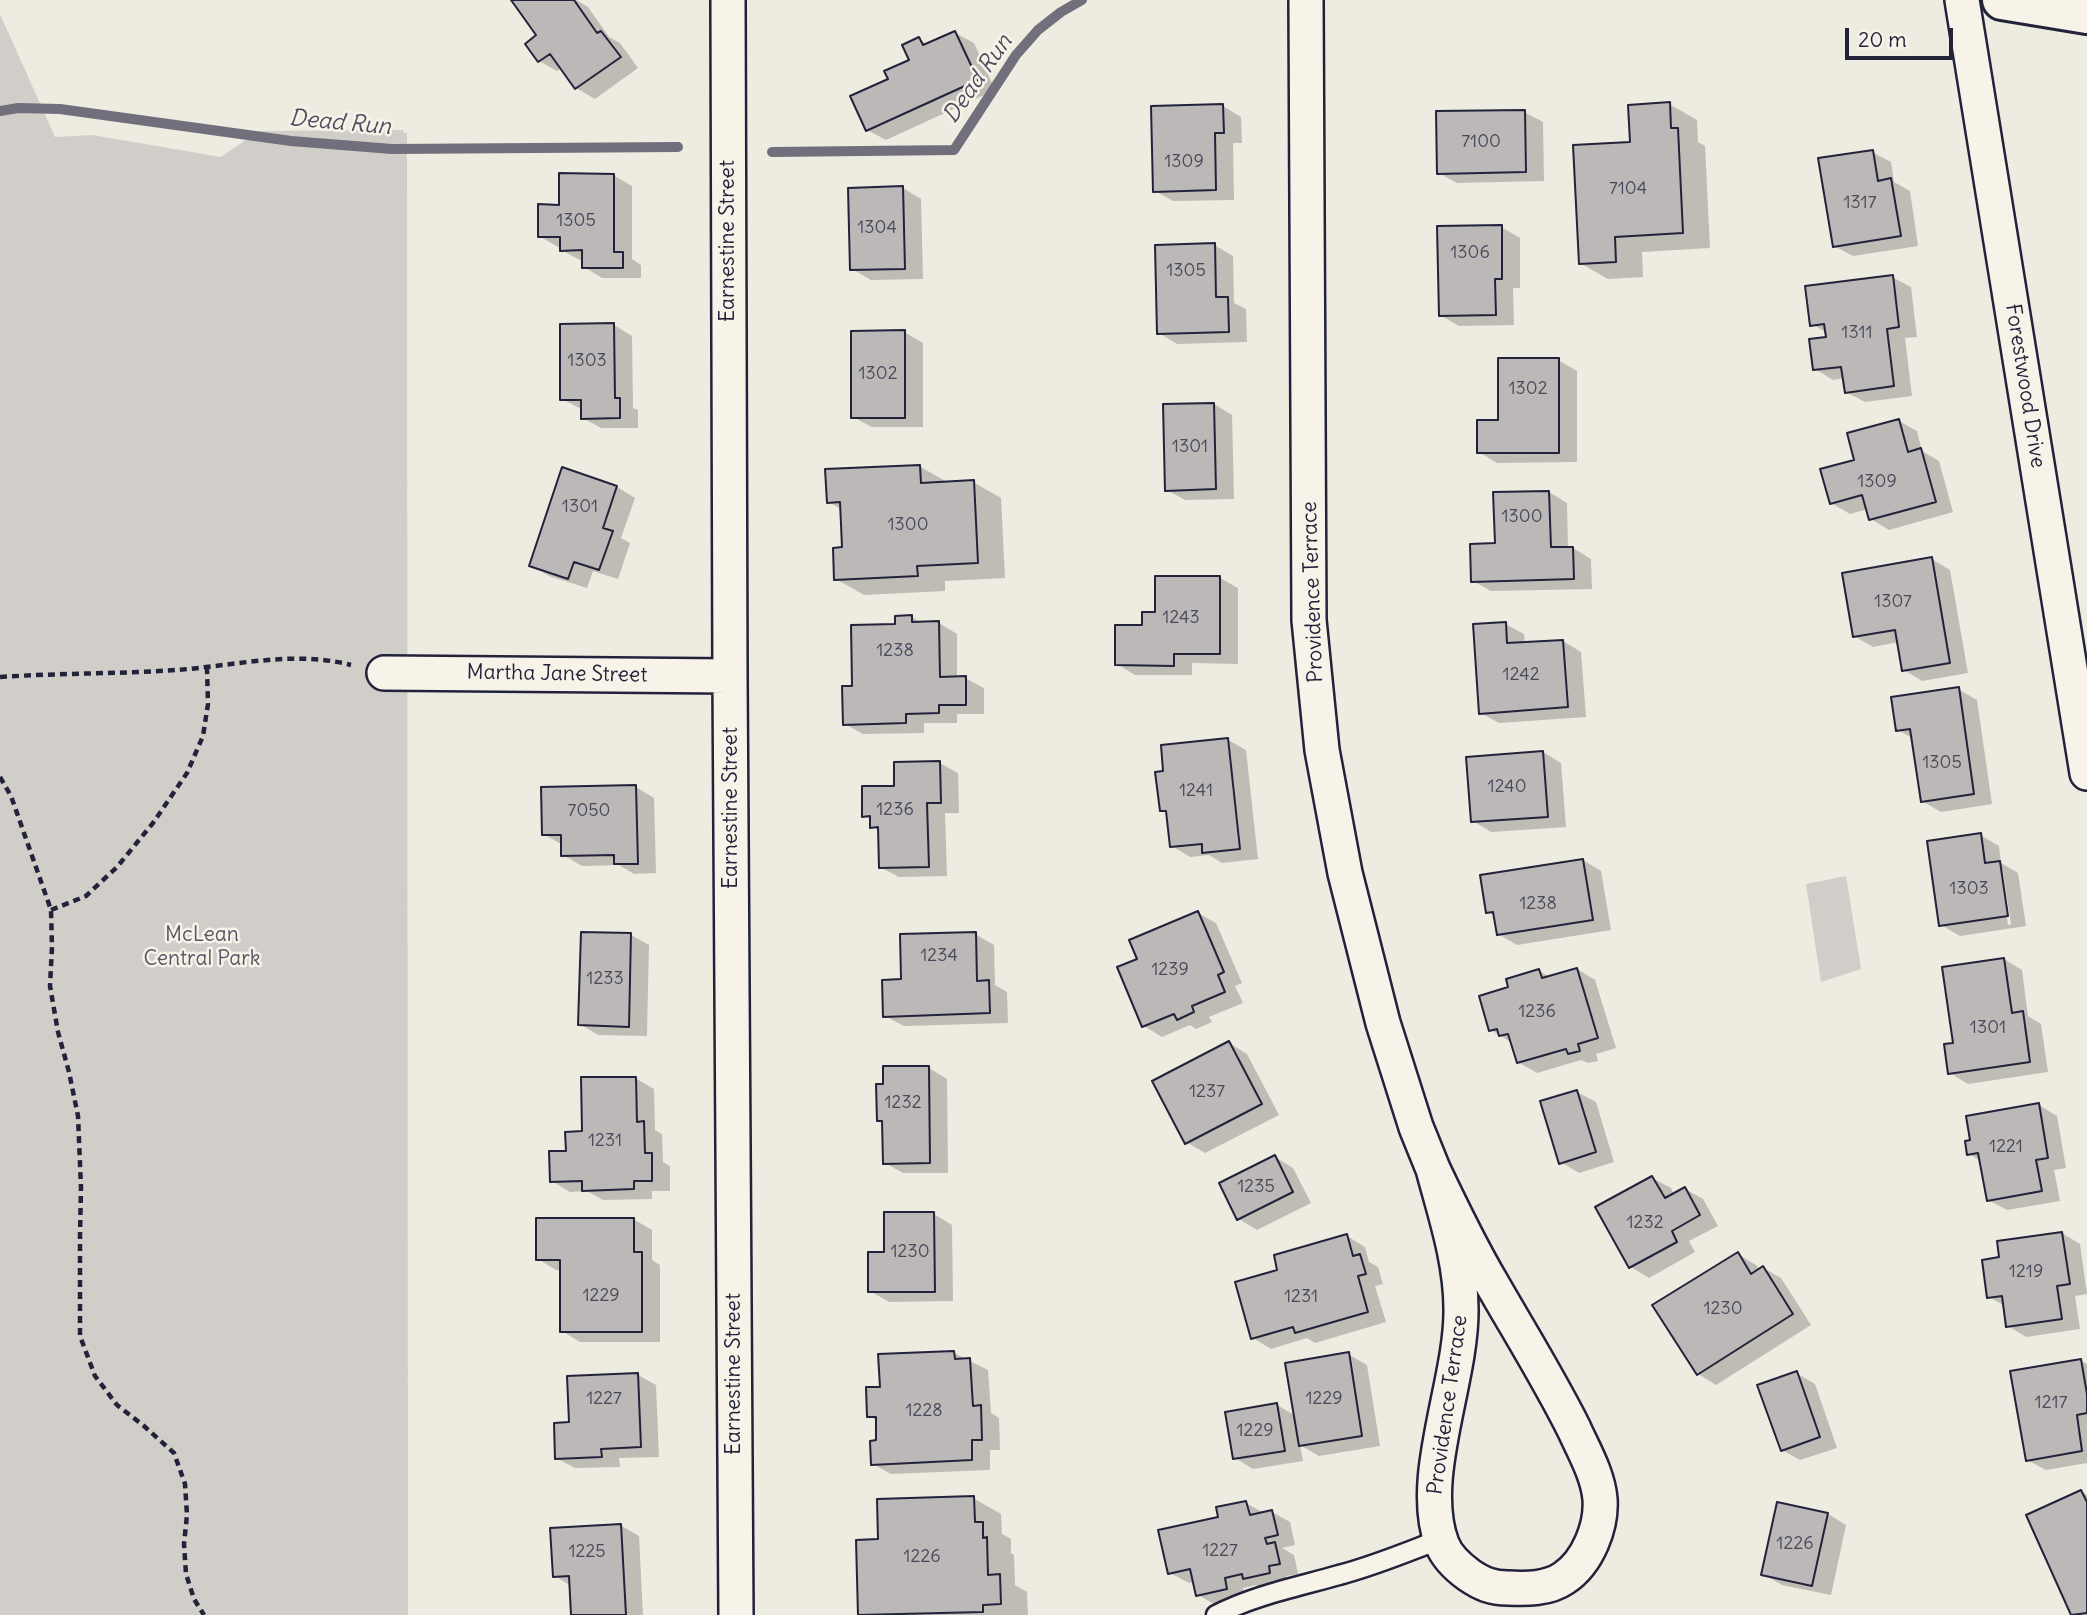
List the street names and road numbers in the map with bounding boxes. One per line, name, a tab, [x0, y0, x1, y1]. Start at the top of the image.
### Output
street label: Earnestine Street	[715, 160, 741, 322]
street label: Forestwood Drive	[2000, 302, 2050, 470]
street label: Providence Terrace	[1297, 501, 1329, 683]
street label: Martha Jane Street	[466, 660, 648, 688]
street label: Earnestine Street	[718, 727, 744, 889]
street label: Earnestine Street	[721, 1293, 747, 1455]
street label: Providence Terrace	[1423, 1313, 1473, 1497]

